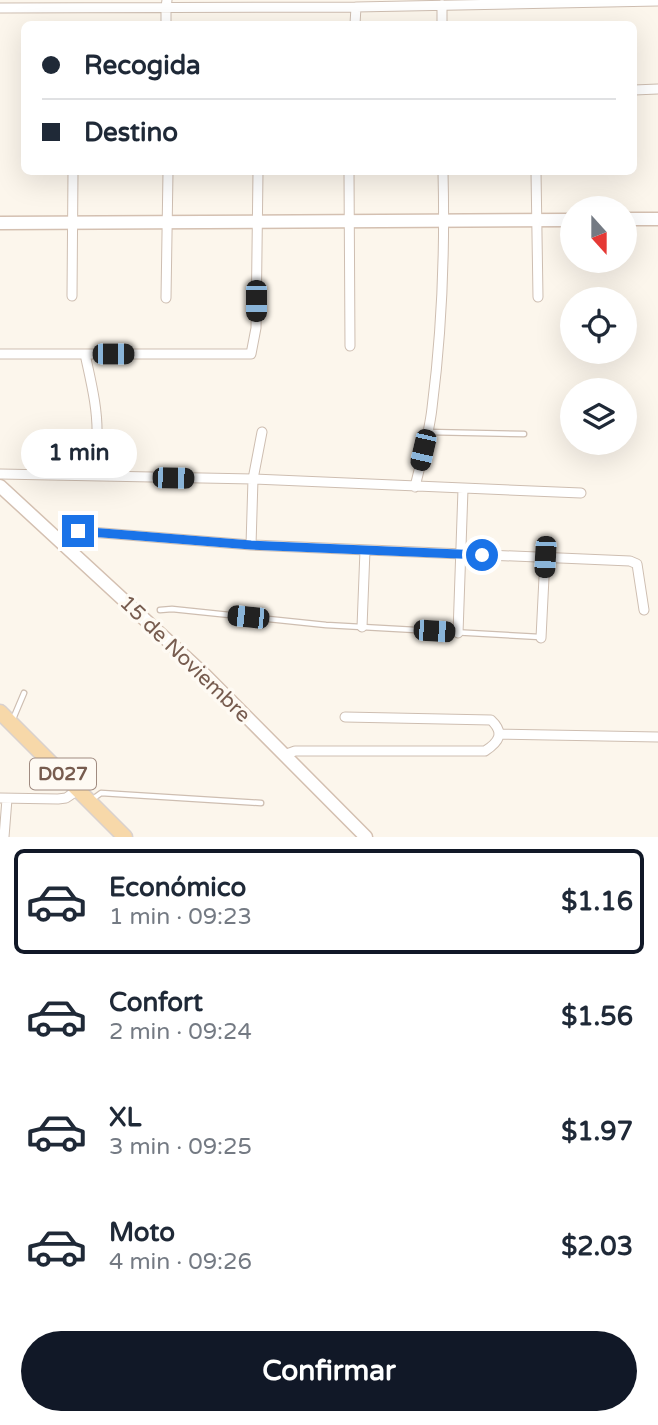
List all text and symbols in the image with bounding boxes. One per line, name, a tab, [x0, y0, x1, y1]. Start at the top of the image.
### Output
text: Recogida	[84, 50, 201, 81]
text: Destino	[84, 117, 178, 148]
north arrow	[560, 196, 637, 273]
map controls	[560, 196, 637, 455]
car	[246, 280, 267, 322]
button: locate	[560, 287, 637, 364]
car	[93, 344, 135, 365]
button: layers	[560, 378, 637, 455]
car	[409, 427, 438, 473]
callout: 1 min	[20, 430, 136, 478]
text: 1 min	[48, 439, 110, 467]
car	[152, 467, 195, 489]
route end	[62, 515, 94, 547]
car	[534, 535, 557, 579]
route start	[466, 539, 498, 571]
street label: 15 de Noviembre	[114, 590, 256, 728]
car	[227, 604, 270, 630]
car	[413, 619, 456, 643]
road number: D027	[30, 758, 96, 790]
icon: car	[25, 870, 88, 933]
text: Económico	[109, 872, 246, 903]
text: $1.16	[561, 886, 633, 917]
text: 1 min · 09:23	[109, 903, 252, 931]
icon: car	[25, 985, 88, 1048]
text: Confort	[109, 987, 203, 1018]
text: $1.56	[561, 1001, 633, 1032]
text: 2 min · 09:24	[109, 1018, 252, 1046]
icon: car	[25, 1100, 88, 1163]
text: XL	[109, 1102, 141, 1133]
text: $1.97	[561, 1116, 633, 1147]
text: 3 min · 09:25	[109, 1133, 252, 1161]
icon: car	[25, 1215, 88, 1278]
text: Moto	[109, 1217, 175, 1248]
text: $2.03	[561, 1231, 633, 1262]
text: 4 min · 09:26	[109, 1248, 252, 1276]
button: Confirmar	[21, 1331, 637, 1411]

